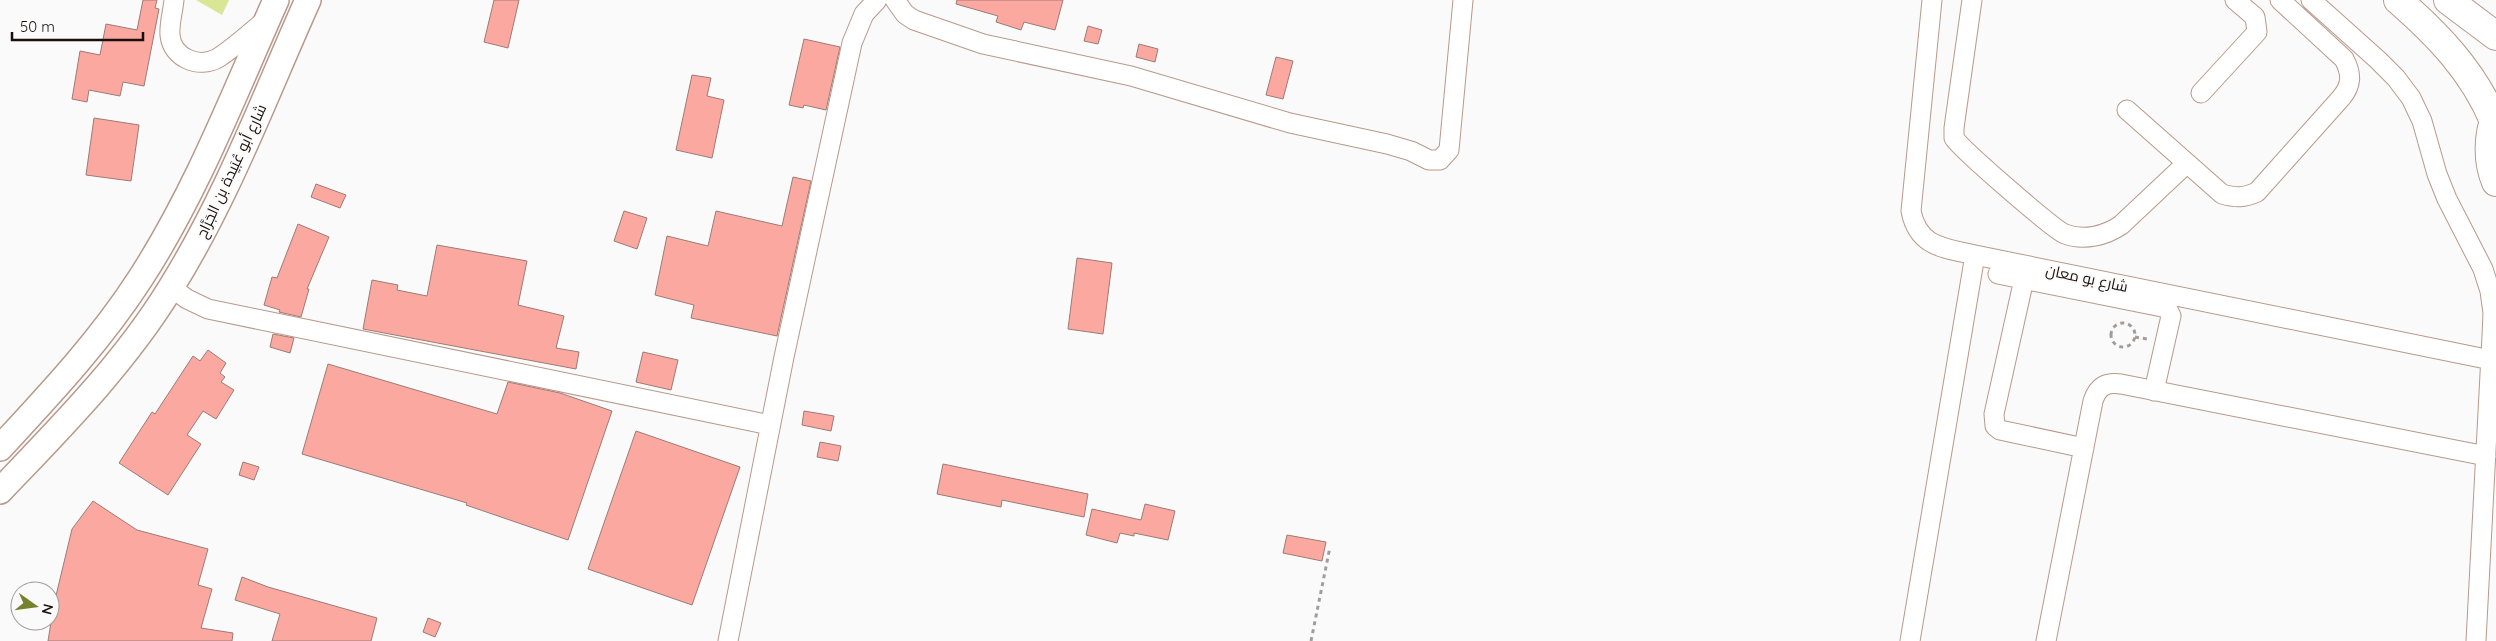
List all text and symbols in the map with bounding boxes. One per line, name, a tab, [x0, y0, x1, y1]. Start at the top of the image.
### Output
scale bar	[12, 10, 144, 42]
text: 50 m	[20, 17, 55, 36]
street label: شارع أبو عُبَيدة بن الجَرَّاح	[192, 101, 272, 242]
street label: شارع بو معان	[2044, 260, 2130, 298]
north arrow	[10, 581, 60, 631]
text: N	[38, 602, 58, 616]

